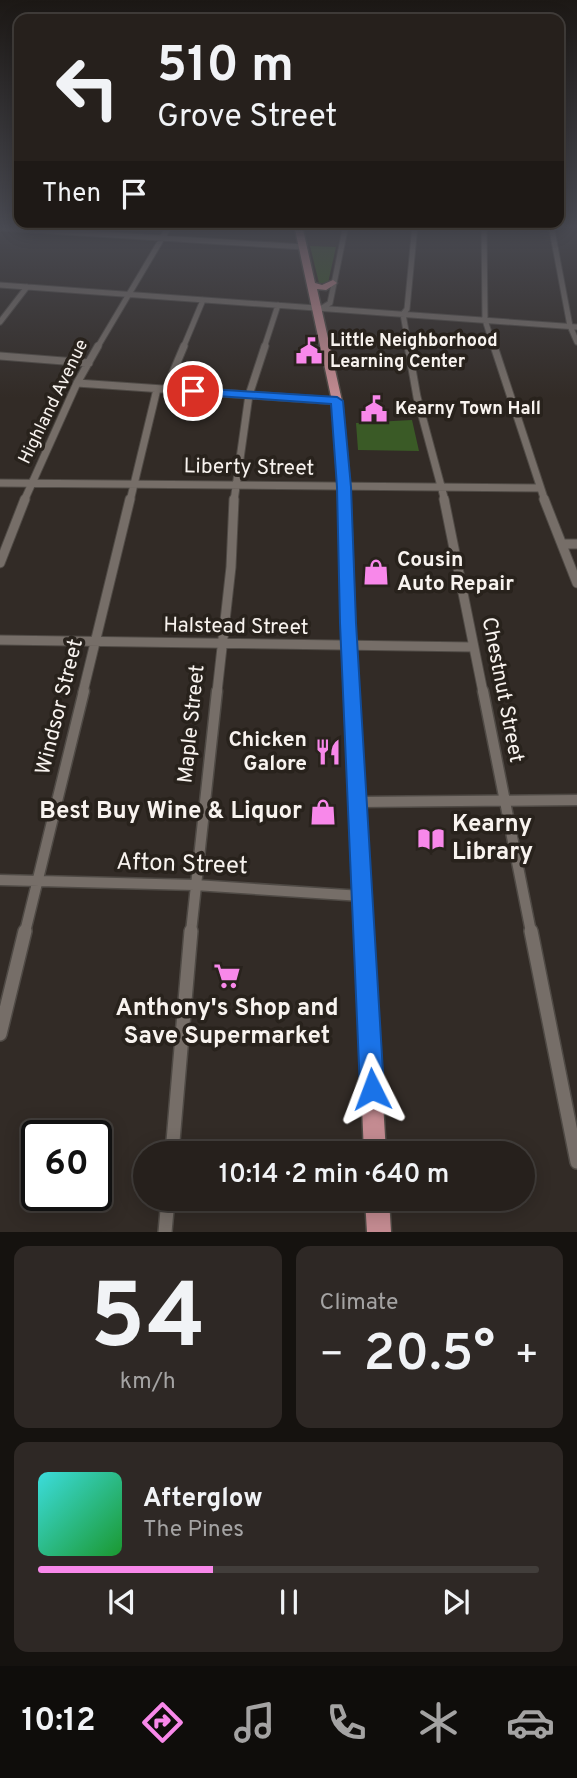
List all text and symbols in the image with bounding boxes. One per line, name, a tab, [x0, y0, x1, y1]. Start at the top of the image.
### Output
text: 510 m	[157, 37, 294, 99]
icon: left	[42, 42, 133, 133]
text: Grove Street	[157, 98, 337, 138]
icon: arrive	[115, 175, 153, 213]
text: Then	[42, 178, 101, 211]
place label: Little Neighborhood Learning Center	[330, 330, 498, 374]
street label: Highland Avenue	[14, 336, 94, 468]
public building icon: Little Neighborhood Learning Center	[294, 336, 324, 366]
pin	[163, 361, 223, 421]
icon: arrive	[174, 372, 212, 410]
public building icon: Kearny Town Hall	[359, 394, 389, 424]
place label: Kearny Town Hall	[395, 398, 541, 421]
street label: Liberty Street	[183, 453, 315, 483]
place label: Cousin Auto Repair	[397, 547, 514, 598]
shop icon: Cousin Auto Repair	[361, 557, 391, 587]
street label: Halstead Street	[163, 612, 309, 642]
street label: Chestnut Street	[475, 615, 529, 765]
street label: Windsor Street	[30, 636, 90, 778]
street label: Maple Street	[172, 663, 212, 785]
place label: Chicken Galore	[228, 727, 307, 778]
restaurant icon: Chicken Galore	[313, 737, 343, 767]
place label: Best Buy Wine & Liquor	[39, 797, 302, 827]
shop icon: Best Buy Wine & Liquor	[308, 797, 338, 827]
place label: Kearny Library	[452, 810, 533, 868]
library icon: Kearny Library	[416, 824, 446, 854]
street label: Afton Street	[116, 848, 248, 882]
supermarket icon: Anthony's Shop and Save Supermarket	[212, 961, 242, 991]
place label: Anthony's Shop and Save Supermarket	[115, 994, 339, 1052]
position arrow	[335, 1052, 409, 1126]
speed limit sign: 60	[21, 1120, 112, 1211]
text: 10:14 · 2 min · 640 m	[219, 1159, 449, 1192]
text: 54	[90, 1265, 206, 1380]
text: Climate	[320, 1289, 398, 1318]
text: 20.5°	[363, 1323, 495, 1389]
text: −	[320, 1332, 344, 1381]
text: +	[514, 1332, 539, 1381]
text: km/h	[120, 1368, 176, 1397]
text: Afterglow	[143, 1483, 263, 1516]
text: The Pines	[143, 1516, 244, 1545]
icon: previous	[103, 1583, 141, 1621]
icon: pause	[270, 1583, 308, 1621]
icon: next	[437, 1583, 475, 1621]
icon: directions	[138, 1698, 187, 1747]
icon: music	[230, 1698, 279, 1747]
icon: phone	[322, 1698, 371, 1747]
icon: climate	[414, 1698, 463, 1747]
icon: car	[506, 1698, 555, 1747]
text: 10:12	[22, 1702, 95, 1742]

